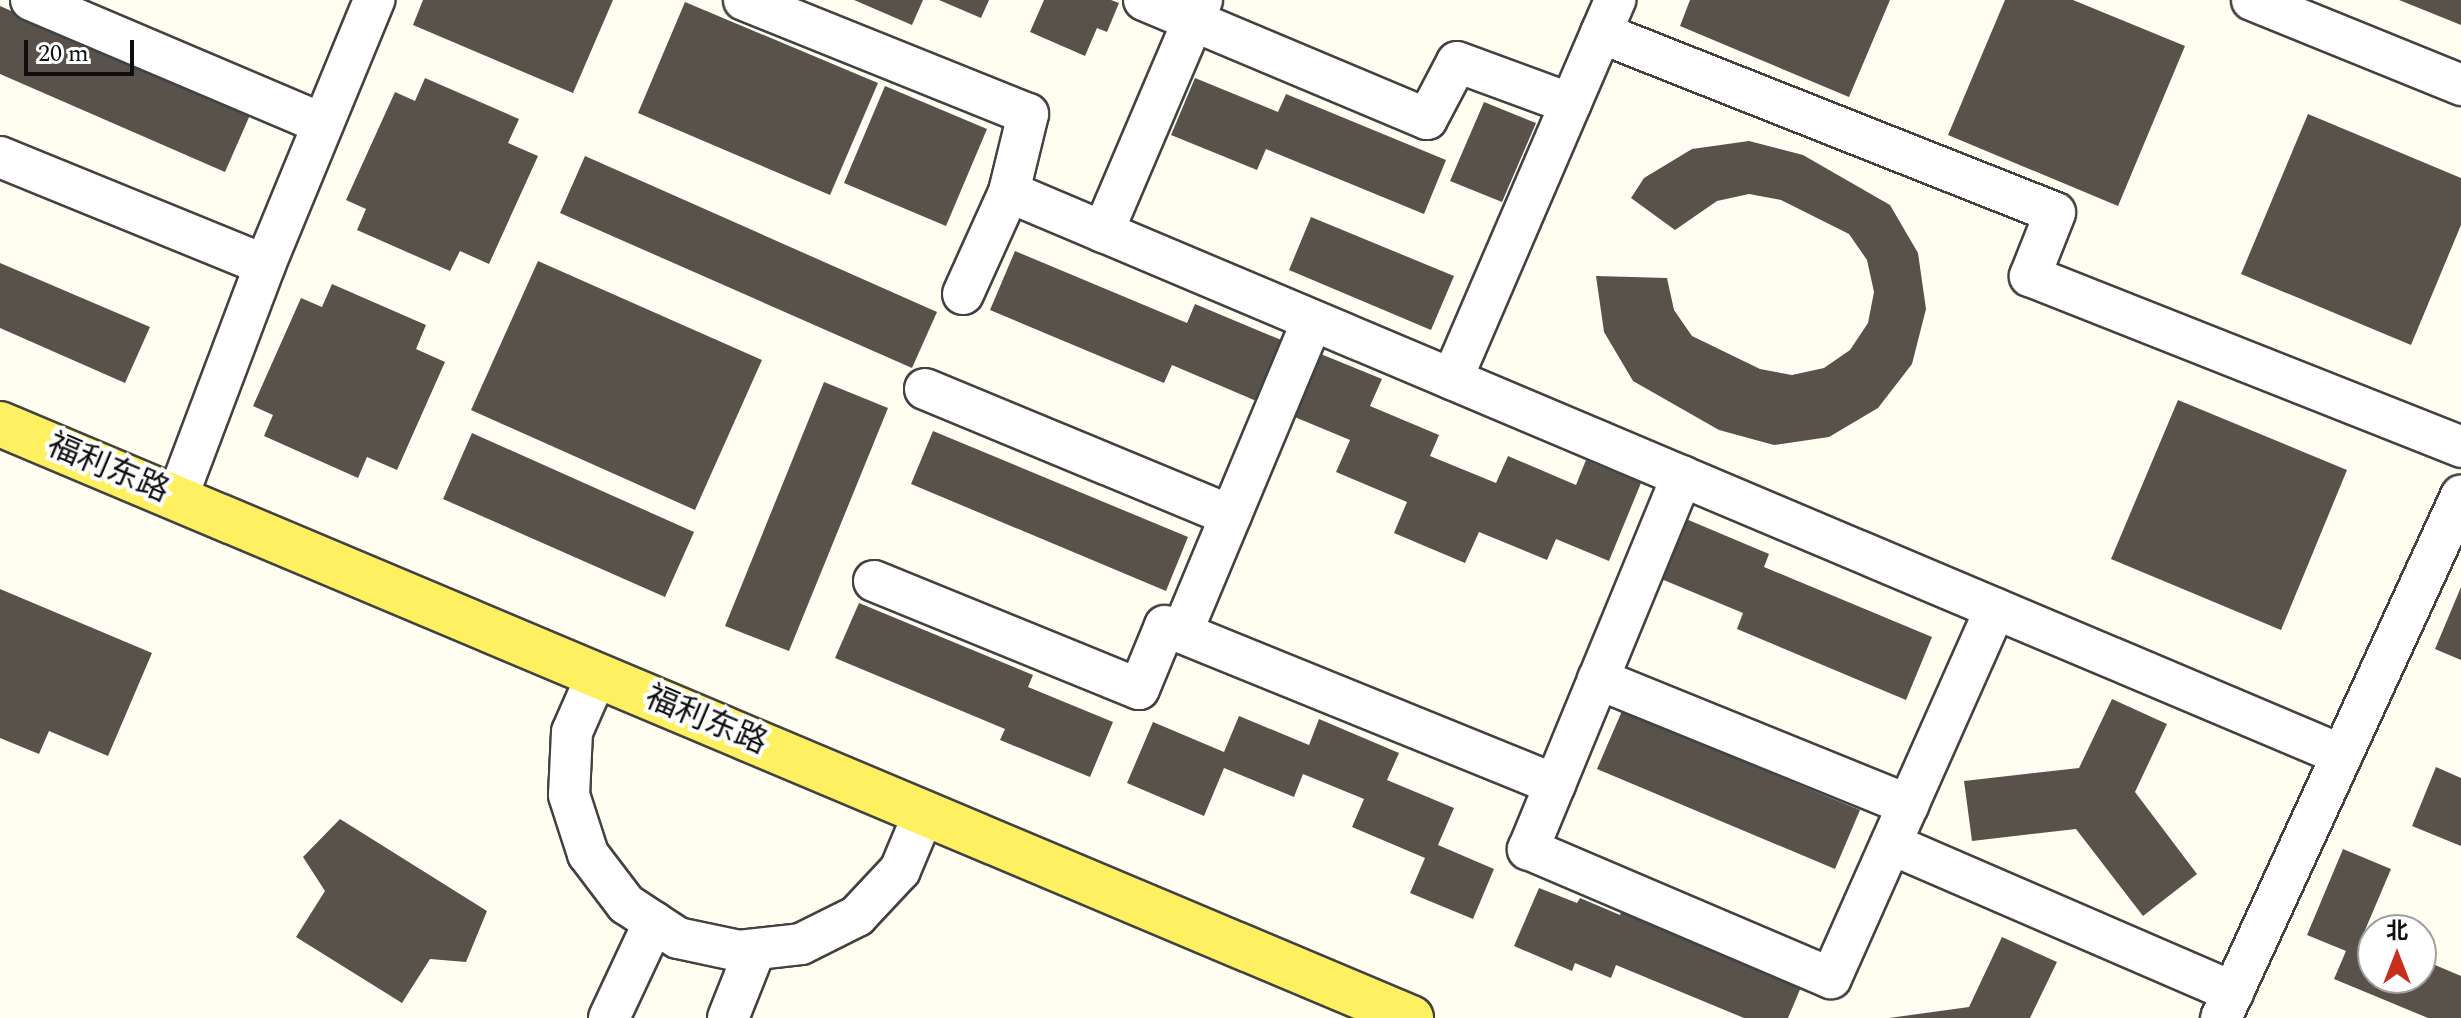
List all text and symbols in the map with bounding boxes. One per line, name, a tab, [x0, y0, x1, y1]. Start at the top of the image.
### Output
scale bar	[28, 24, 138, 74]
text: 20 m	[38, 36, 89, 72]
street label: 福利东路	[42, 426, 174, 512]
street label: 福利东路	[640, 678, 772, 764]
north arrow	[2357, 914, 2437, 994]
text: 北	[2386, 915, 2408, 948]

